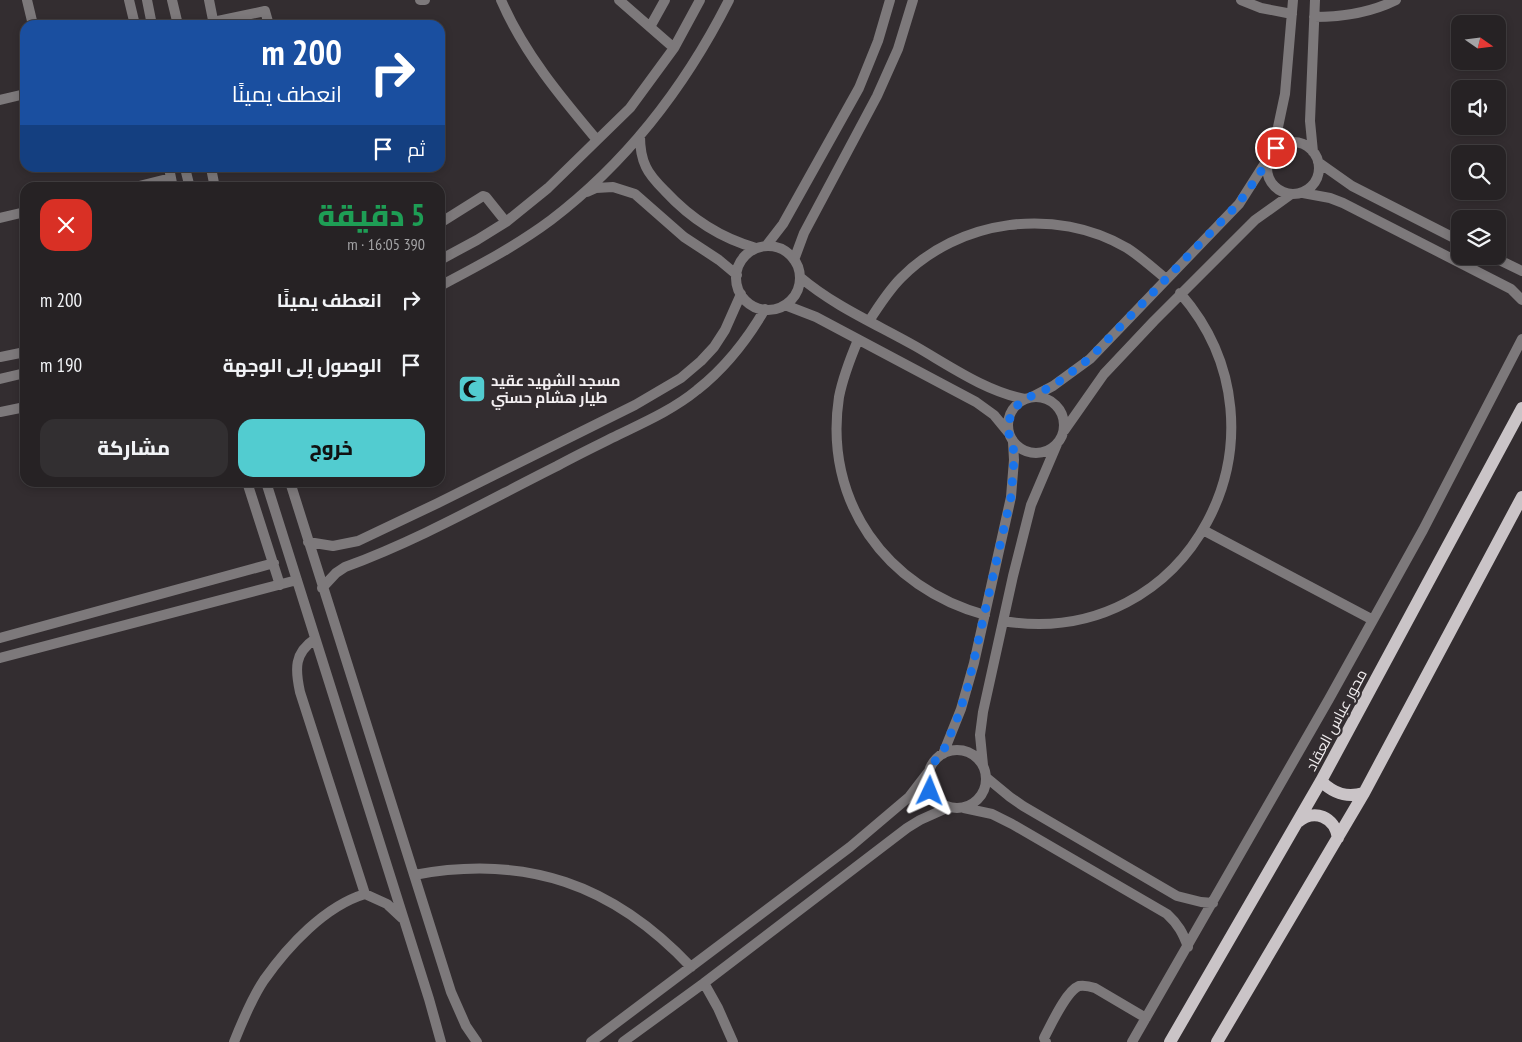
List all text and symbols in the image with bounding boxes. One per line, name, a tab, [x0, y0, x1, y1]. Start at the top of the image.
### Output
north arrow	[1451, 15, 1506, 70]
map controls	[1451, 15, 1506, 265]
text: 200 m	[261, 29, 342, 75]
icon: right	[360, 40, 425, 105]
text: انعطف يمينًا	[232, 80, 342, 108]
button: sound	[1451, 80, 1506, 135]
pin	[1255, 127, 1297, 169]
icon: arrive	[1262, 134, 1290, 162]
icon: arrive	[369, 135, 397, 163]
text: ثم	[407, 137, 425, 161]
button: search	[1451, 145, 1506, 200]
text: 5 دقيقة	[317, 195, 425, 234]
button: close	[40, 199, 92, 251]
button: layers	[1451, 210, 1506, 265]
text: 390 m · 16:05	[347, 234, 425, 254]
icon: right	[397, 286, 425, 314]
text: 200 m	[40, 288, 82, 312]
text: انعطف يمينًا	[277, 288, 382, 312]
icon: arrive	[397, 351, 425, 379]
text: 190 m	[40, 353, 82, 377]
text: الوصول إلى الوجهة	[223, 353, 382, 377]
place label: مسجد الشهيد عقيد طيار هشام حسني	[491, 371, 620, 410]
mosque icon: مسجد الشهيد عقيد طيار هشام حسني	[457, 374, 487, 404]
button: مشاركة	[40, 419, 228, 477]
button: خروج	[238, 419, 425, 477]
street label: محور عباس العقاد	[1301, 666, 1372, 775]
position arrow	[903, 764, 955, 816]

